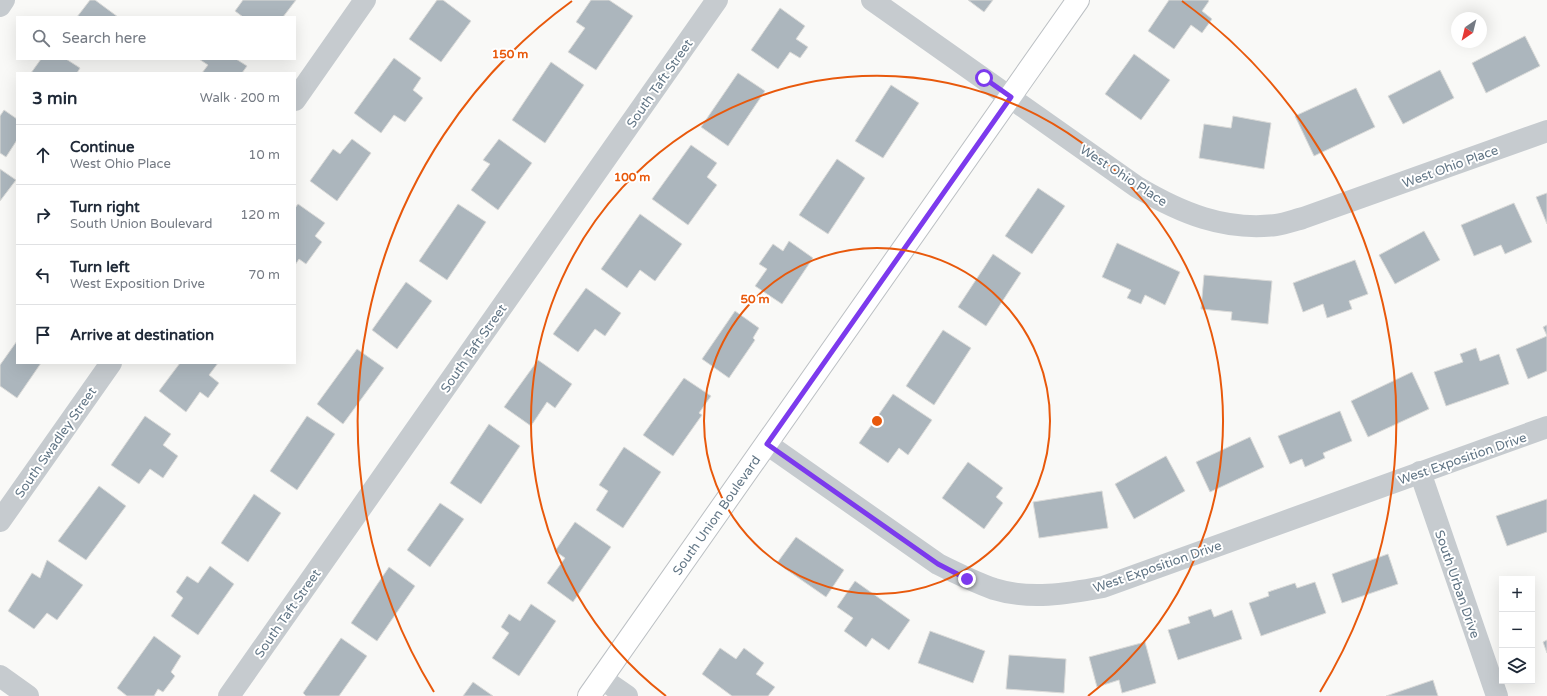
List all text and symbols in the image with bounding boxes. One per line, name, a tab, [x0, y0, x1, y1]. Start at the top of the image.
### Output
north arrow	[1451, 12, 1487, 48]
search box	[16, 16, 296, 60]
icon: search	[30, 27, 52, 49]
text: Search here	[62, 29, 146, 47]
street label: South Taft Street	[623, 36, 696, 131]
text: 150 m	[492, 47, 528, 61]
route start	[975, 69, 993, 87]
text: 3 min	[32, 88, 77, 109]
text: Walk · 200 m	[200, 90, 280, 106]
text: Continue	[70, 138, 134, 156]
street label: West Ohio Place	[1077, 142, 1170, 210]
street label: West Ohio Place	[1400, 142, 1500, 192]
icon: ahead	[32, 144, 54, 166]
text: 10 m	[248, 147, 280, 163]
text: West Ohio Place	[70, 156, 171, 172]
text: 100 m	[614, 170, 650, 184]
text: Turn right	[70, 198, 140, 216]
icon: right	[32, 204, 54, 226]
text: 120 m	[240, 207, 280, 223]
text: South Union Boulevard	[70, 216, 212, 232]
text: Turn left	[70, 258, 130, 276]
icon: left	[32, 264, 54, 286]
text: 70 m	[248, 267, 280, 283]
text: West Exposition Drive	[70, 276, 205, 292]
text: 50 m	[740, 292, 770, 306]
street label: South Taft Street	[437, 301, 510, 396]
icon: arrive	[32, 324, 54, 346]
text: Arrive at destination	[70, 326, 214, 344]
street label: South Swadley Street	[12, 384, 100, 501]
centre of rings	[870, 414, 884, 428]
street label: West Exposition Drive	[1396, 429, 1529, 488]
street label: South Union Boulevard	[669, 453, 764, 579]
street label: South Urban Drive	[1431, 528, 1483, 641]
street label: West Exposition Drive	[1091, 537, 1224, 596]
street label: South Taft Street	[251, 566, 324, 661]
route end	[958, 570, 976, 588]
map controls	[1499, 576, 1535, 684]
button: +	[1499, 576, 1535, 612]
button: −	[1499, 612, 1535, 648]
button: layers	[1499, 648, 1535, 684]

